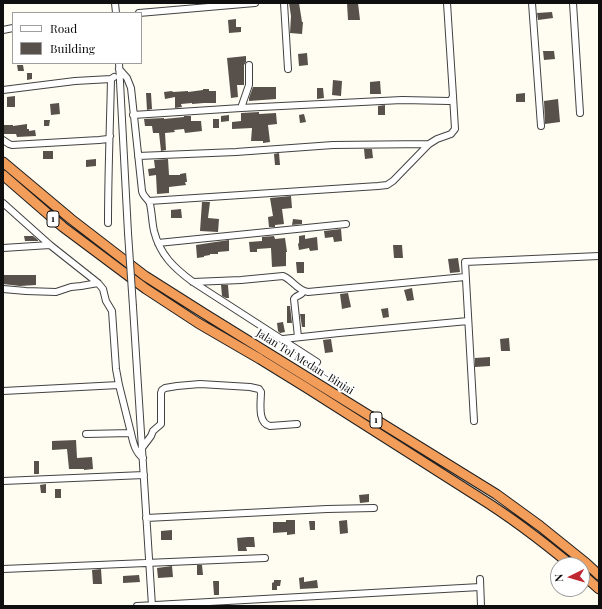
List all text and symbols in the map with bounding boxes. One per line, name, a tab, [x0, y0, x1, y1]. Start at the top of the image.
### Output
legend	[12, 12, 142, 64]
text: Road	[50, 20, 77, 36]
text: Building	[50, 40, 95, 56]
road number: 1	[47, 211, 59, 227]
street label: Jalan Tol Medan–Binjai	[254, 327, 356, 397]
road number: 1	[370, 412, 382, 428]
north arrow	[550, 557, 590, 597]
text: N	[551, 573, 566, 583]

